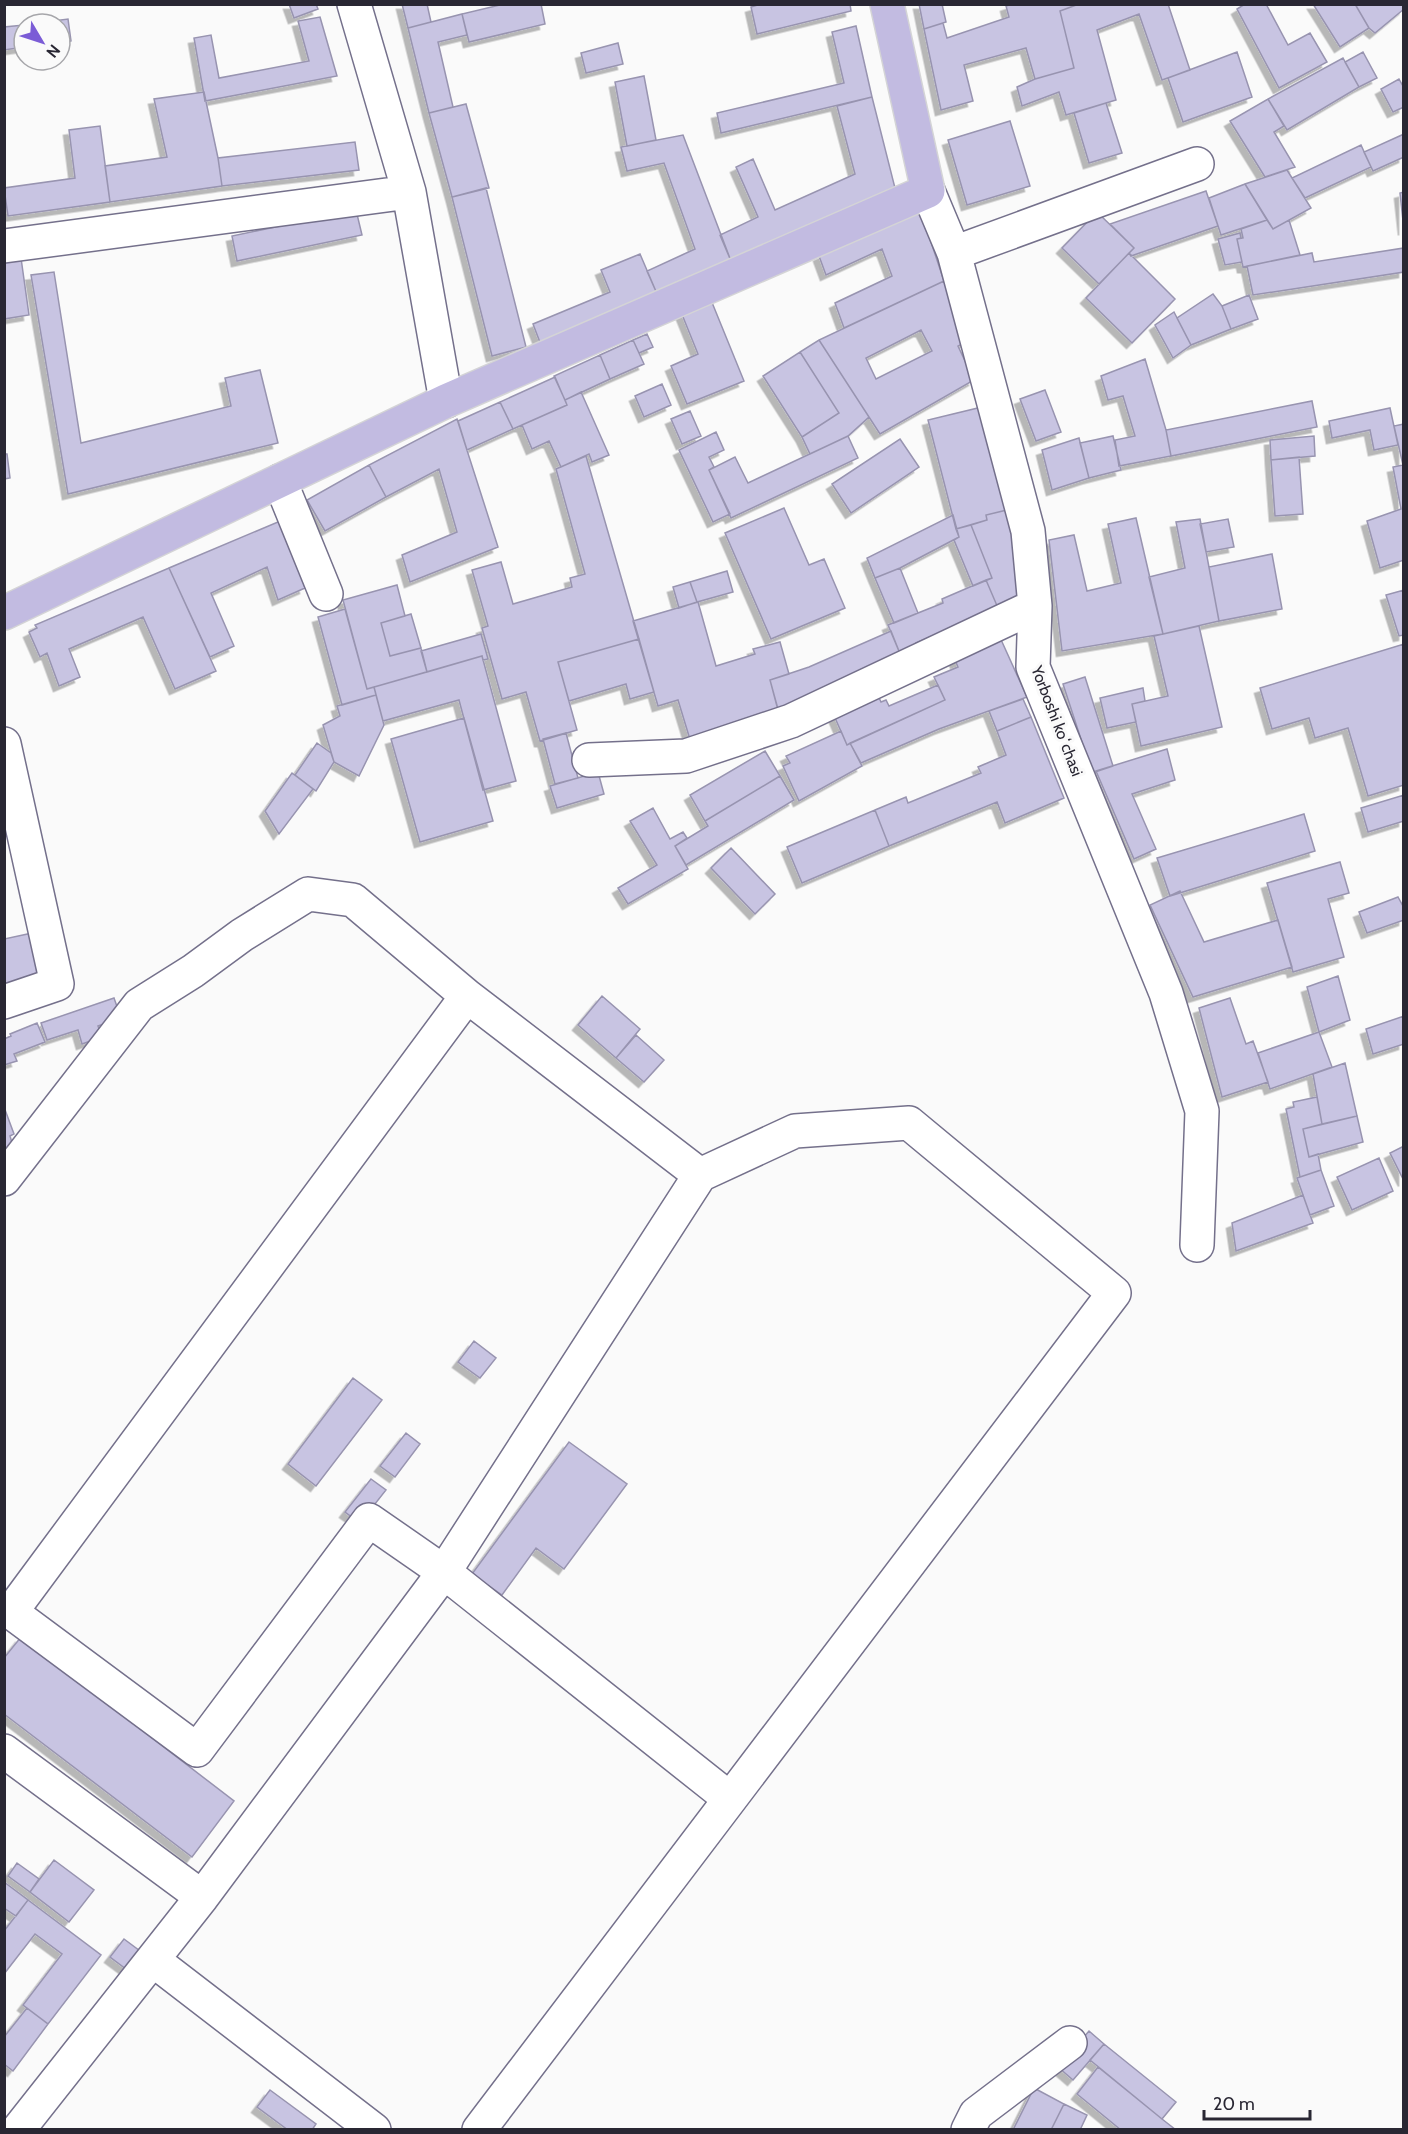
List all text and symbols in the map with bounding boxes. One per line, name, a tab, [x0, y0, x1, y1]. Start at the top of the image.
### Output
north arrow	[12, 12, 72, 72]
text: N	[42, 41, 64, 61]
street label: Yorboshi koʻchasi	[1027, 662, 1087, 779]
scale bar	[1204, 2083, 1310, 2121]
text: 20 m	[1213, 2093, 1255, 2115]

